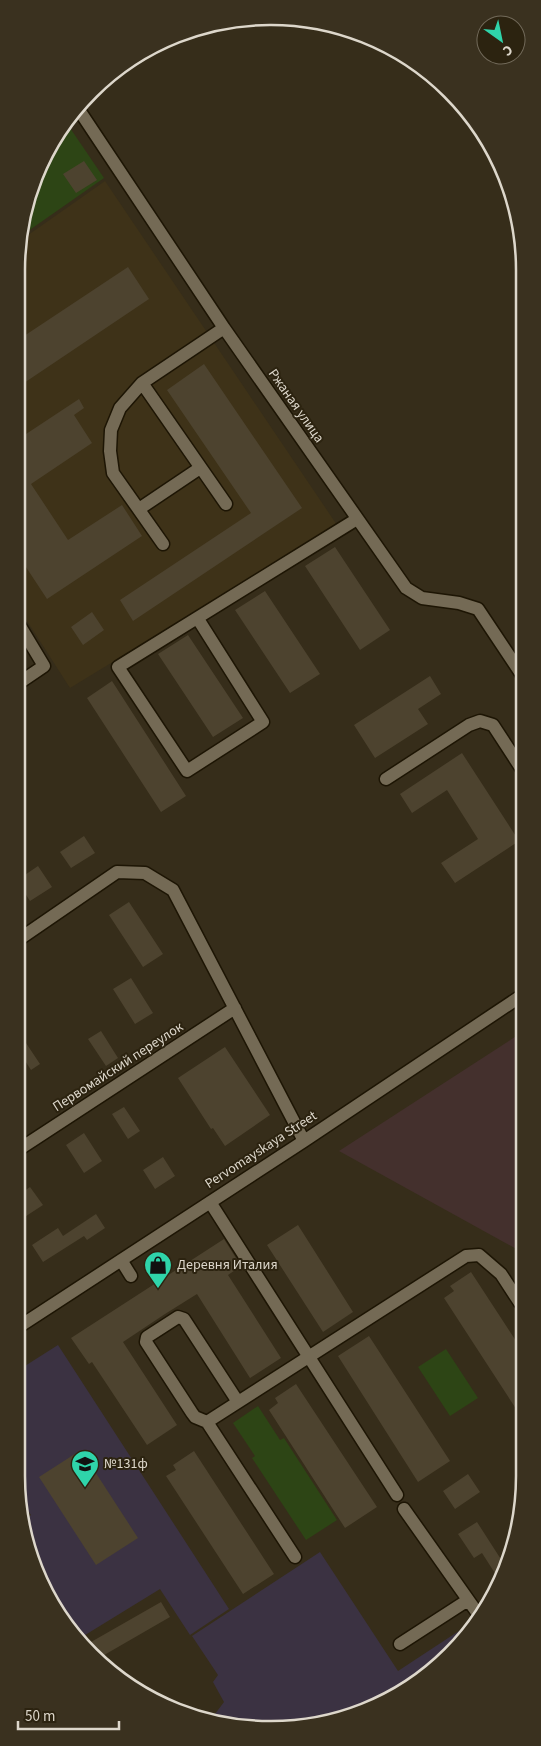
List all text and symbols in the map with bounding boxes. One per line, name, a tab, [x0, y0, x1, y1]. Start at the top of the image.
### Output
north arrow	[476, 15, 526, 65]
text: С	[499, 39, 516, 61]
street label: Ржаная улица	[263, 365, 329, 447]
street label: Первомайский переулок	[49, 1017, 187, 1117]
street label: Pervomayskaya Street	[201, 1106, 321, 1194]
shop icon: Деревня Италия	[143, 1250, 173, 1289]
place label: Деревня Италия	[177, 1255, 278, 1275]
school or university icon: №131ф	[70, 1449, 100, 1488]
place label: №131ф	[104, 1454, 148, 1474]
scale bar	[18, 1698, 119, 1730]
text: 50 m	[25, 1706, 55, 1727]

